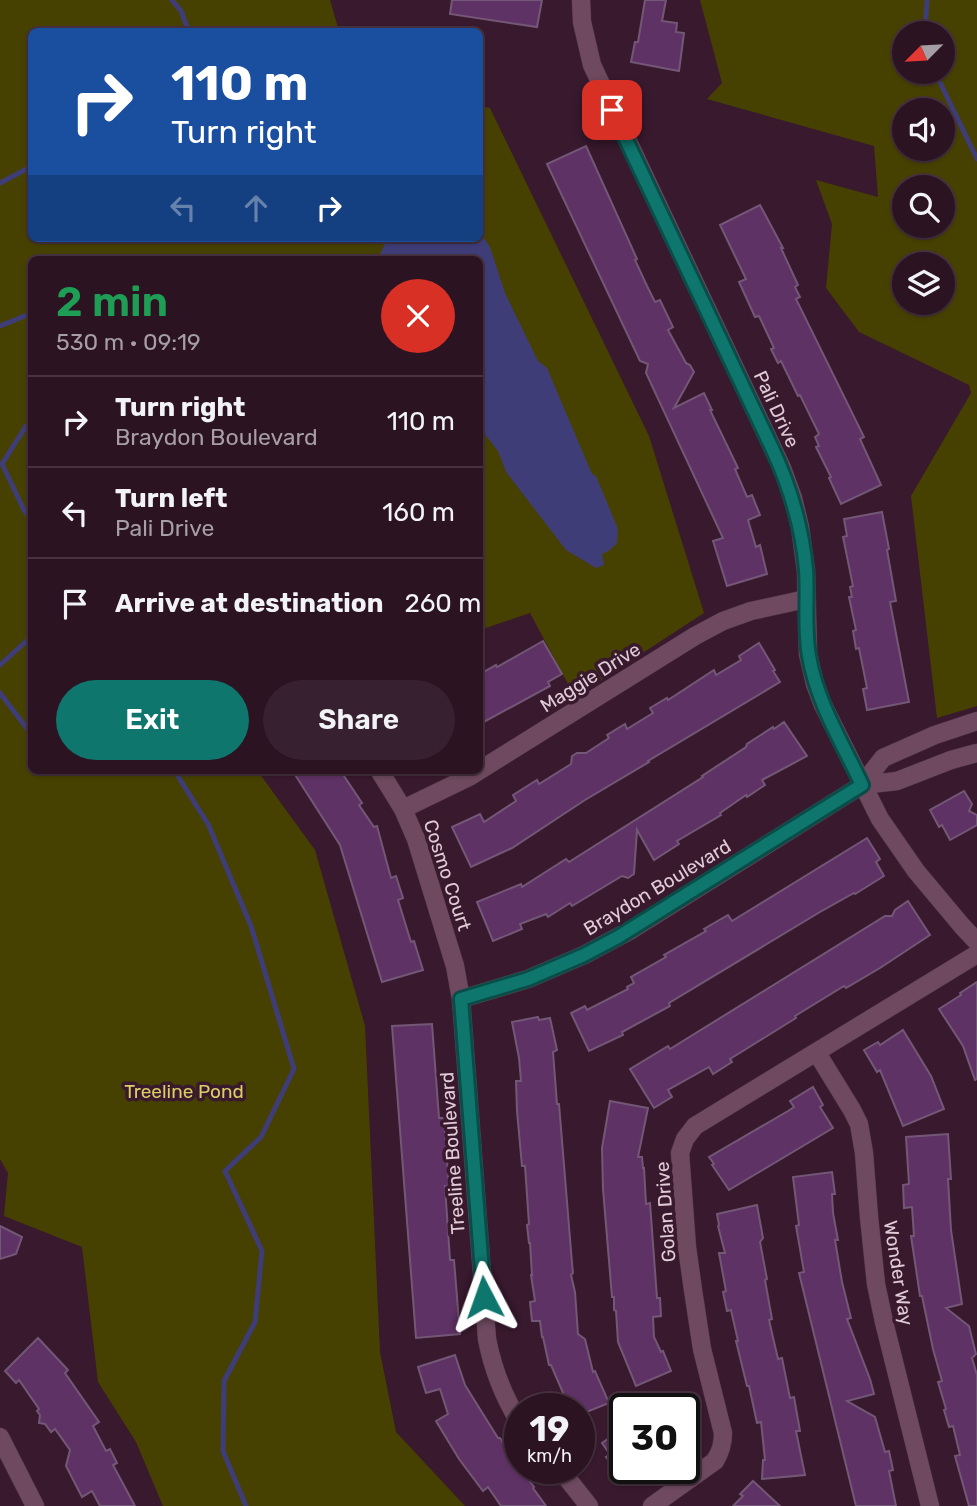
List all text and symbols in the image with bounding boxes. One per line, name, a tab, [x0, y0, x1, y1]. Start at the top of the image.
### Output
north arrow	[892, 21, 956, 84]
map controls	[892, 21, 955, 315]
text: 110 m	[171, 54, 308, 112]
icon: right	[56, 56, 147, 147]
pin	[582, 80, 642, 140]
icon: arrive	[593, 91, 631, 129]
button: sound	[892, 98, 955, 161]
text: Turn right	[171, 113, 316, 151]
button: search	[892, 175, 955, 238]
icon: left	[164, 189, 202, 227]
icon: ahead	[237, 189, 275, 227]
icon: right	[310, 189, 348, 227]
button: layers	[892, 252, 955, 315]
text: 2 min	[56, 277, 168, 327]
button: close	[381, 279, 455, 353]
text: 530 m · 09:19	[56, 328, 201, 356]
street label: Pali Drive	[749, 367, 804, 451]
text: Turn right	[115, 392, 245, 423]
icon: right	[56, 403, 94, 441]
text: 110 m	[387, 406, 455, 437]
text: Braydon Boulevard	[115, 423, 318, 451]
text: Turn left	[115, 483, 227, 514]
icon: left	[56, 494, 94, 532]
text: 160 m	[382, 497, 455, 528]
text: Pali Drive	[115, 514, 214, 542]
icon: arrive	[56, 585, 94, 623]
text: Arrive at destination	[115, 588, 383, 619]
text: 260 m	[404, 588, 481, 619]
street label: Maggie Drive	[536, 637, 645, 717]
button: Exit	[56, 680, 249, 760]
button: Share	[263, 680, 455, 760]
street label: Cosmo Court	[419, 817, 476, 934]
street label: Braydon Boulevard	[580, 834, 735, 940]
street label: Treeline Boulevard	[435, 1071, 470, 1235]
park label: Treeline Pond	[124, 1080, 244, 1103]
street label: Golan Drive	[651, 1161, 680, 1263]
street label: Wonder Way	[879, 1219, 918, 1327]
position arrow	[447, 1260, 521, 1334]
speed limit sign: 30	[609, 1393, 700, 1484]
text: 19	[530, 1408, 569, 1450]
text: km/h	[527, 1445, 572, 1467]

